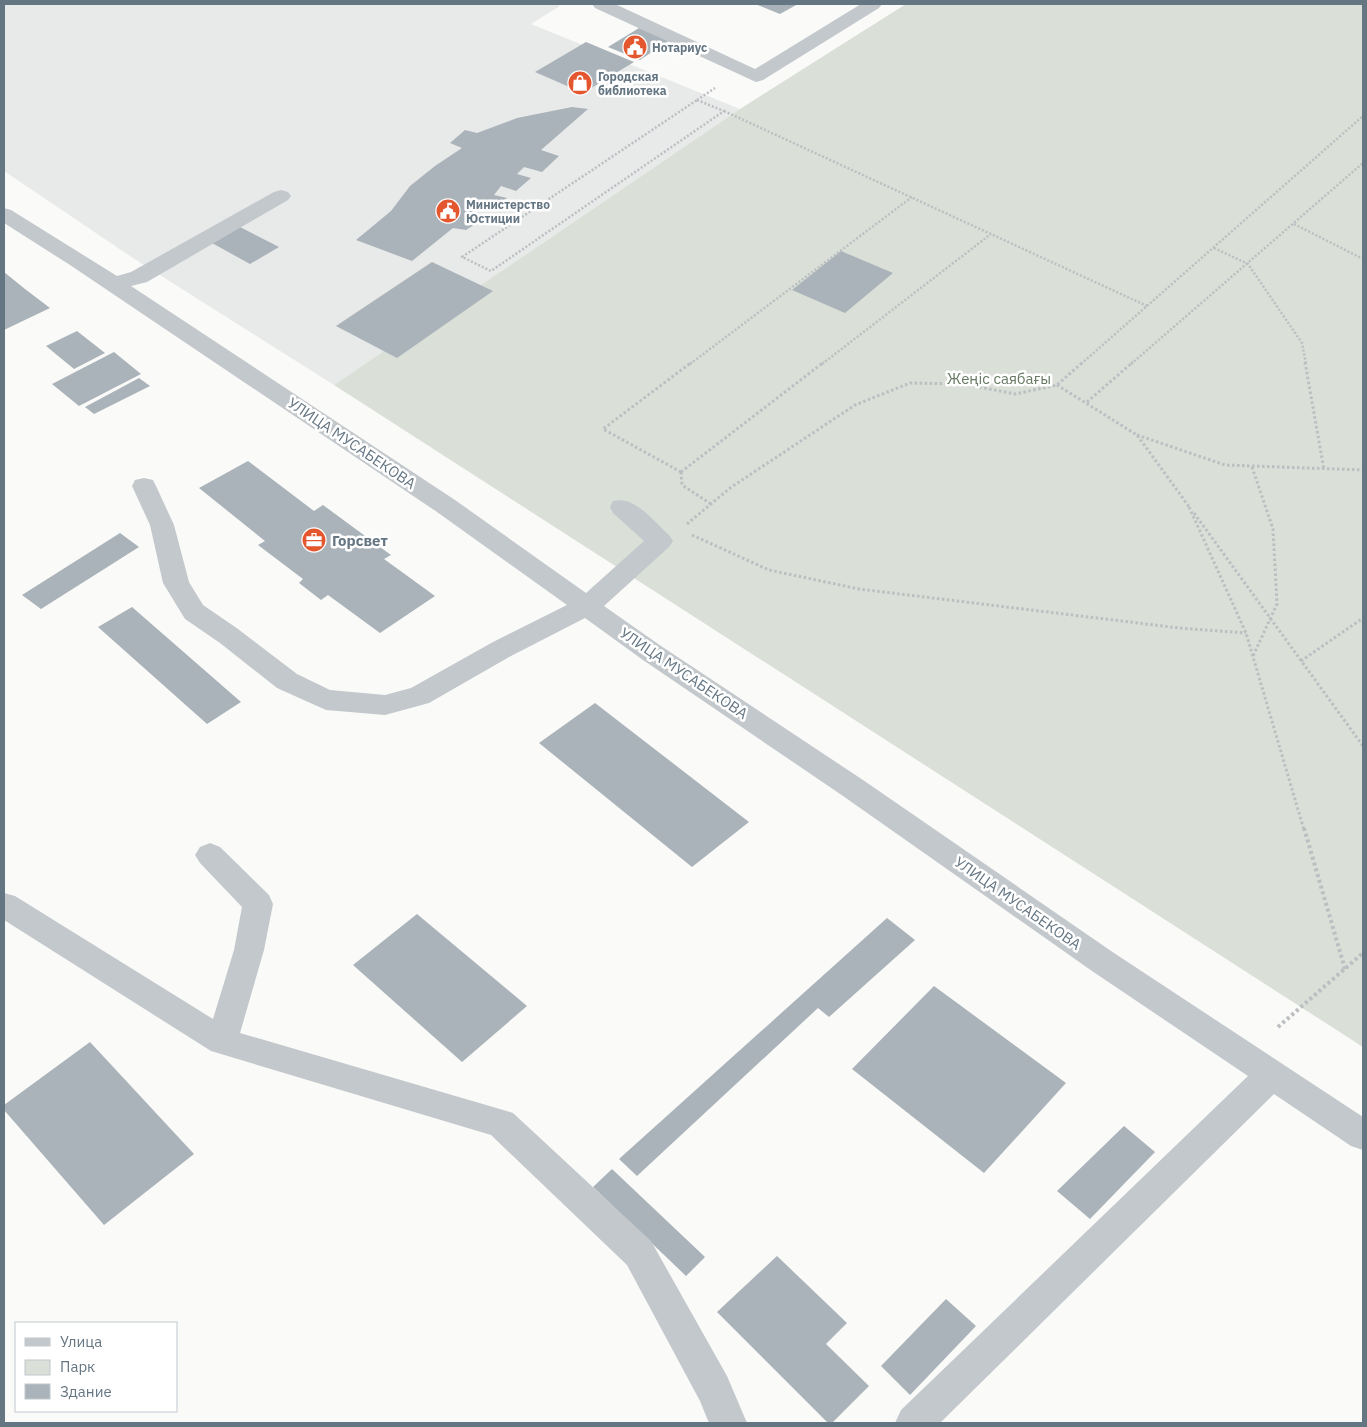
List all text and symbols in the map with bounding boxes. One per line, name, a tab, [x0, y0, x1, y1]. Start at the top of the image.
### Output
public building icon: Нотариус	[622, 34, 648, 60]
place label: Нотариус	[652, 40, 707, 55]
place label: Городская библиотека	[598, 69, 667, 98]
shop icon: Городская библиотека	[567, 70, 593, 96]
place label: Министерство Юстиции	[466, 197, 550, 226]
public building icon: Министерство Юстиции	[435, 198, 461, 224]
park label: Жеңіс саябағы	[947, 369, 1051, 388]
street label: УЛИЦА МУСАБЕКОВА	[284, 393, 420, 493]
office icon: Горсвет	[301, 527, 327, 553]
place label: Горсвет	[332, 531, 388, 550]
street label: УЛИЦА МУСАБЕКОВА	[616, 623, 752, 723]
street label: УЛИЦА МУСАБЕКОВА	[951, 852, 1085, 954]
legend	[15, 1322, 178, 1412]
text: Улица	[60, 1332, 102, 1351]
text: Парк	[60, 1357, 95, 1376]
text: Здание	[60, 1382, 112, 1401]

